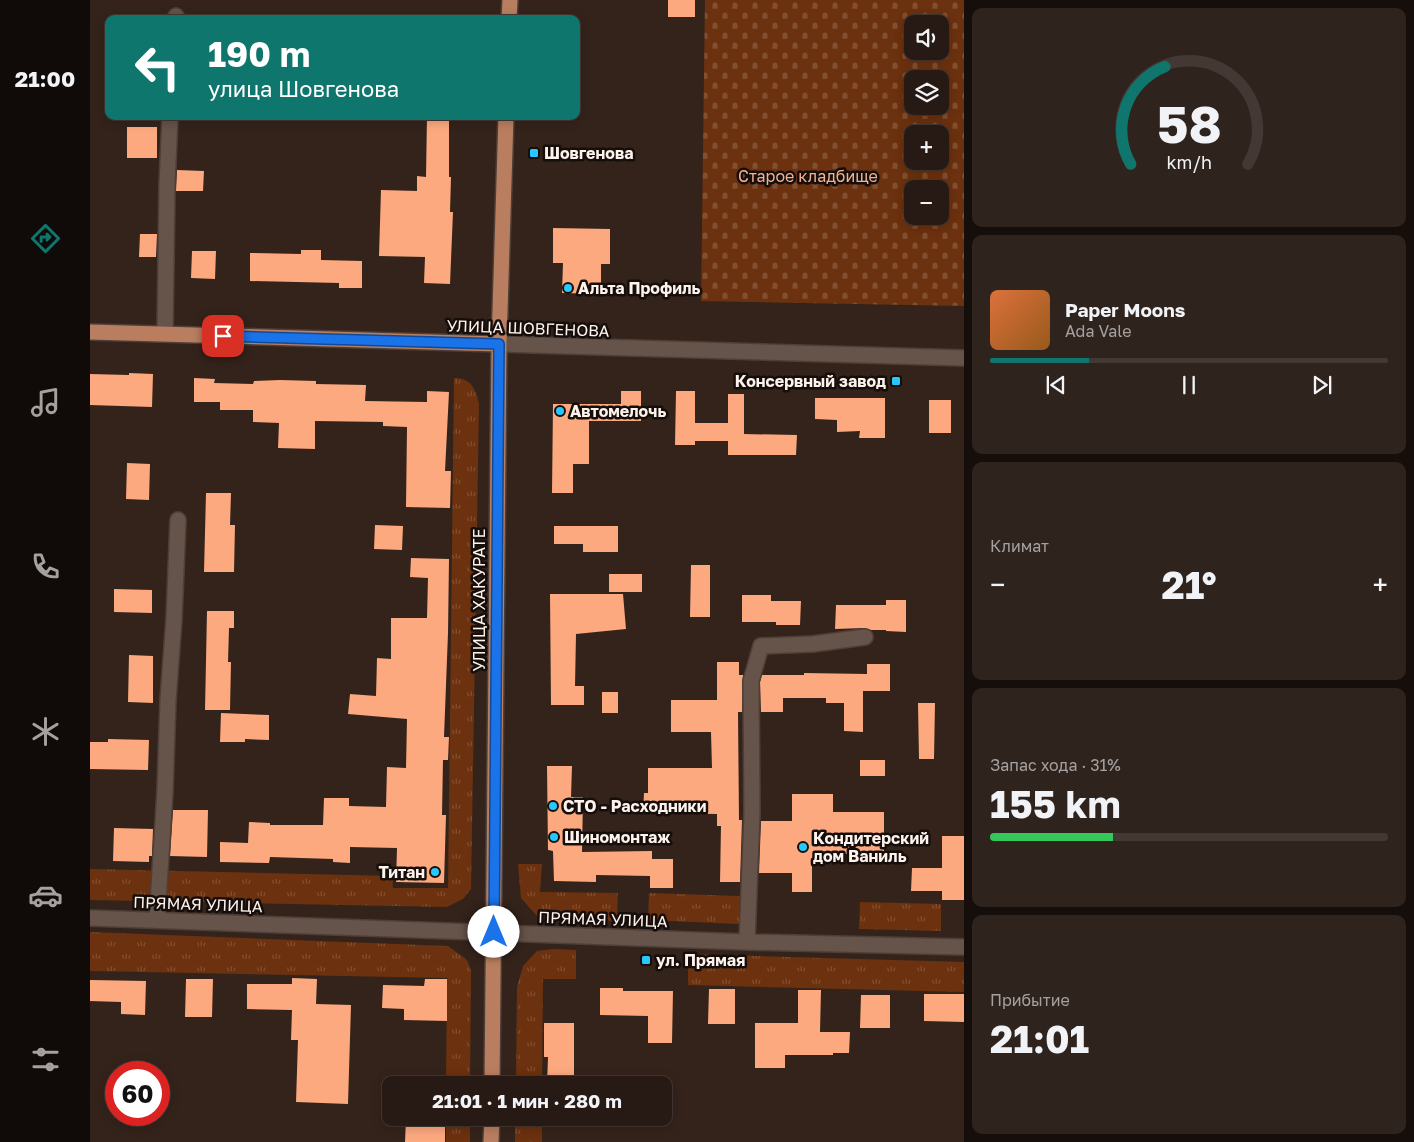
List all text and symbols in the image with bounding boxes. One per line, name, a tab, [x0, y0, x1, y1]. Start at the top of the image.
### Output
map controls	[904, 15, 949, 225]
button: sound	[904, 15, 949, 60]
text: 190 m	[208, 33, 310, 75]
icon: left	[125, 35, 190, 100]
text: 21:00	[15, 65, 75, 92]
button: layers	[904, 70, 949, 115]
text: улица Шовгенова	[208, 75, 399, 102]
text: 58	[1156, 92, 1222, 154]
button: +	[904, 125, 949, 170]
place label: Шовгенова	[544, 143, 633, 163]
marker: Шовгенова	[528, 147, 540, 159]
text: km/h	[1166, 151, 1212, 173]
park label: Старое кладбище	[738, 166, 878, 186]
button: −	[904, 180, 949, 225]
icon: directions	[28, 221, 63, 256]
place label: Альта Профиль	[578, 278, 701, 298]
marker: Альта Профиль	[562, 282, 574, 294]
text: Paper Moons	[1065, 298, 1185, 321]
pin	[202, 315, 244, 357]
street label: УЛИЦА ШОВГЕНОВА	[446, 315, 610, 341]
text: Ada Vale	[1065, 321, 1131, 341]
icon: arrive	[209, 322, 237, 350]
place label: Консервный завод	[735, 371, 886, 391]
icon: previous	[1042, 371, 1070, 399]
icon: pause	[1175, 371, 1203, 399]
icon: next	[1308, 371, 1336, 399]
marker: Консервный завод	[890, 375, 902, 387]
icon: music	[28, 385, 63, 420]
place label: Автомелочь	[570, 401, 666, 421]
marker: Автомелочь	[554, 405, 566, 417]
street label: УЛИЦА ХАКУРАТЕ	[469, 529, 489, 671]
text: Климат	[990, 536, 1049, 556]
icon: phone	[28, 549, 63, 584]
text: 21°	[1162, 562, 1217, 607]
text: −	[990, 568, 1005, 601]
text: +	[1373, 568, 1388, 601]
icon: climate	[28, 714, 63, 749]
text: Запас хода · 31%	[990, 755, 1121, 775]
text: 155 km	[990, 781, 1121, 826]
place label: СТО - Расходники	[563, 796, 707, 816]
marker: СТО - Расходники	[547, 800, 559, 812]
place label: Шиномонтаж	[564, 827, 670, 847]
place label: Кондитерский дом Ваниль	[813, 828, 929, 866]
marker: Шиномонтаж	[548, 831, 560, 843]
marker: Кондитерский дом Ваниль	[797, 841, 809, 853]
place label: Титан	[379, 862, 425, 882]
marker: Титан	[429, 866, 441, 878]
icon: car	[28, 878, 63, 913]
street label: ПРЯМАЯ УЛИЦА	[133, 892, 263, 916]
position arrow	[467, 905, 519, 957]
street label: ПРЯМАЯ УЛИЦА	[538, 907, 668, 931]
place label: ул. Прямая	[656, 950, 745, 970]
marker: ул. Прямая	[640, 954, 652, 966]
text: Прибытие	[990, 990, 1070, 1010]
text: 21:01	[990, 1016, 1089, 1061]
icon: filters	[28, 1042, 63, 1077]
speed limit sign: 60	[105, 1061, 170, 1126]
text: 21:01 · 1 мин · 280 m	[432, 1089, 622, 1112]

